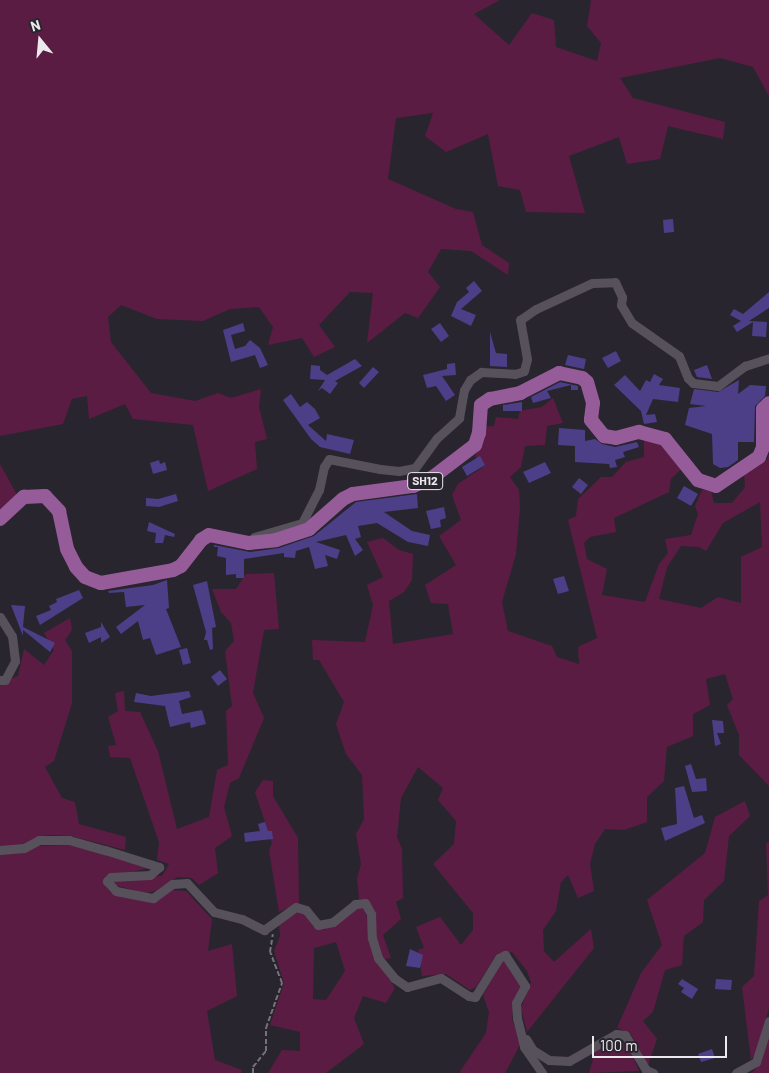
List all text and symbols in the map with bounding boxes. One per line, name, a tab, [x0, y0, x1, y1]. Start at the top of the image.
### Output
north arrow	[15, 15, 65, 65]
text: N	[29, 16, 42, 35]
road number: SH12	[406, 472, 444, 491]
scale bar	[594, 1026, 729, 1058]
text: 100 m	[600, 1036, 638, 1054]

